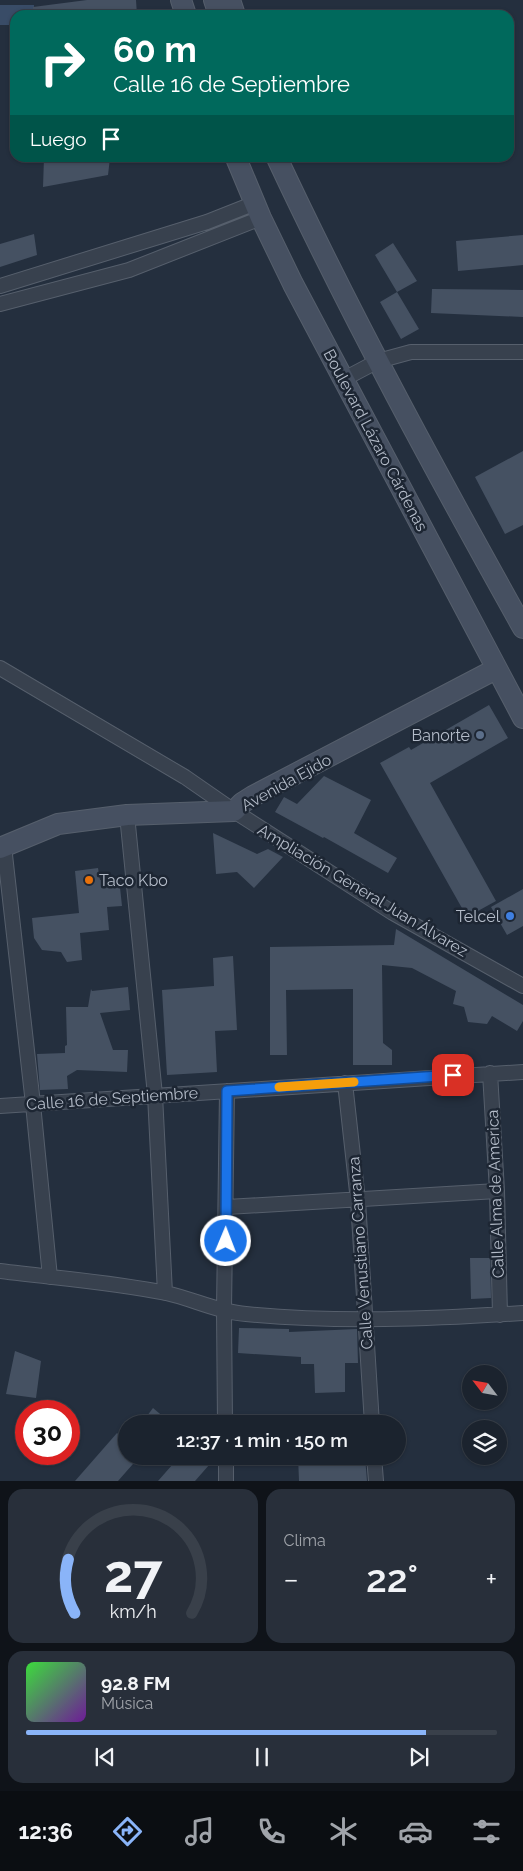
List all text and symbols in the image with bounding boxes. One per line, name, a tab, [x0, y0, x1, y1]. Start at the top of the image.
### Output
text: 60 m	[113, 29, 197, 70]
icon: right	[30, 30, 95, 95]
text: Calle 16 de Septiembre	[113, 71, 350, 97]
icon: arrive	[97, 125, 125, 153]
text: Luego	[30, 128, 87, 150]
street label: Boulevard Lázaro Cárdenas	[319, 346, 432, 535]
place label: Banorte	[412, 726, 470, 745]
marker: Banorte	[474, 729, 486, 741]
street label: Avenida Ejido	[238, 750, 334, 815]
street label: Ampliación General Juan Álvarez	[254, 819, 472, 961]
place label: Taco Kbo	[99, 871, 168, 890]
marker: Taco Kbo	[83, 874, 95, 886]
place label: Telcel	[456, 907, 501, 926]
marker: Telcel	[504, 910, 516, 922]
pin	[432, 1054, 474, 1096]
icon: arrive	[439, 1061, 467, 1089]
street label: Calle 16 de Septiembre	[25, 1083, 199, 1114]
street label: Calle Alma de America	[483, 1109, 508, 1279]
street label: Calle Venustiano Carranza	[344, 1156, 377, 1350]
position arrow	[199, 1214, 251, 1266]
north arrow	[462, 1365, 508, 1410]
map controls	[462, 1365, 507, 1465]
speed limit sign: 30	[15, 1400, 80, 1465]
button: layers	[462, 1420, 507, 1465]
text: 12:37 · 1 min · 150 m	[176, 1429, 348, 1451]
text: Clima	[284, 1531, 326, 1550]
text: 27	[103, 1543, 163, 1604]
text: 22°	[366, 1556, 418, 1601]
text: −	[284, 1563, 299, 1596]
text: +	[485, 1563, 497, 1596]
text: km/h	[109, 1601, 156, 1622]
text: 92.8 FM	[101, 1672, 171, 1694]
text: Música	[101, 1694, 153, 1713]
icon: previous	[91, 1743, 119, 1771]
icon: pause	[248, 1743, 276, 1771]
icon: next	[405, 1743, 433, 1771]
icon: directions	[110, 1814, 145, 1849]
icon: music	[182, 1814, 217, 1849]
icon: phone	[254, 1814, 289, 1849]
icon: climate	[326, 1814, 361, 1849]
icon: car	[398, 1814, 433, 1849]
icon: filters	[469, 1814, 504, 1849]
text: 12:36	[18, 1818, 73, 1844]

